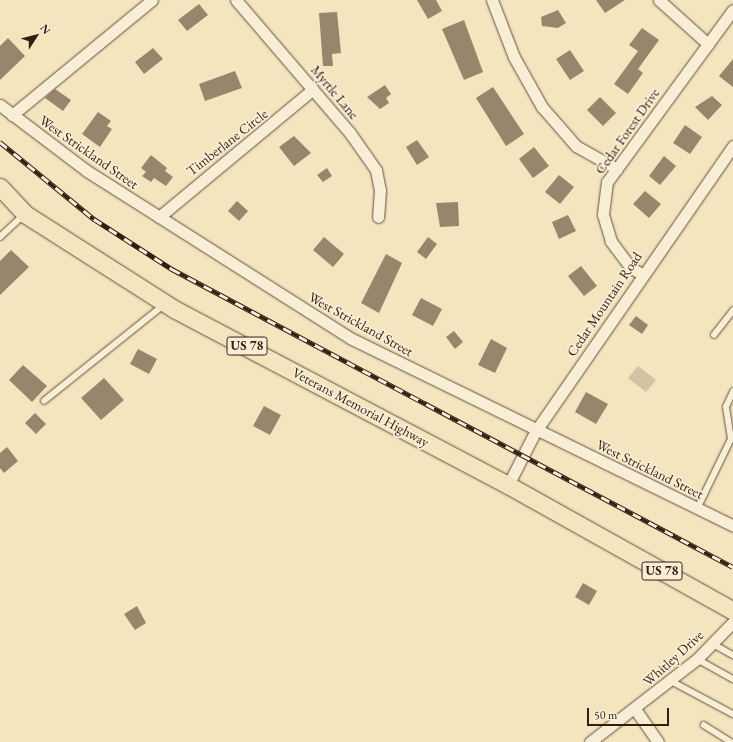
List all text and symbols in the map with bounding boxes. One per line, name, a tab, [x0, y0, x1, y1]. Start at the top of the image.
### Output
north arrow	[16, 16, 56, 56]
text: N	[37, 21, 54, 37]
street label: Myrtle Lane	[308, 62, 362, 122]
street label: Cedar Forest Drive	[591, 85, 663, 177]
street label: Timberlane Circle	[183, 105, 271, 179]
street label: West Strickland Street	[36, 112, 142, 192]
street label: Cedar Mountain Road	[563, 249, 645, 359]
street label: West Strickland Street	[306, 288, 416, 360]
road number: US 78	[226, 335, 268, 357]
street label: Veterans Memorial Highway	[290, 364, 432, 450]
street label: West Strickland Street	[594, 436, 706, 502]
road number: US 78	[641, 560, 683, 582]
street label: Whitley Drive	[639, 626, 707, 690]
scale bar	[589, 700, 671, 726]
text: 50 m	[594, 707, 617, 723]

